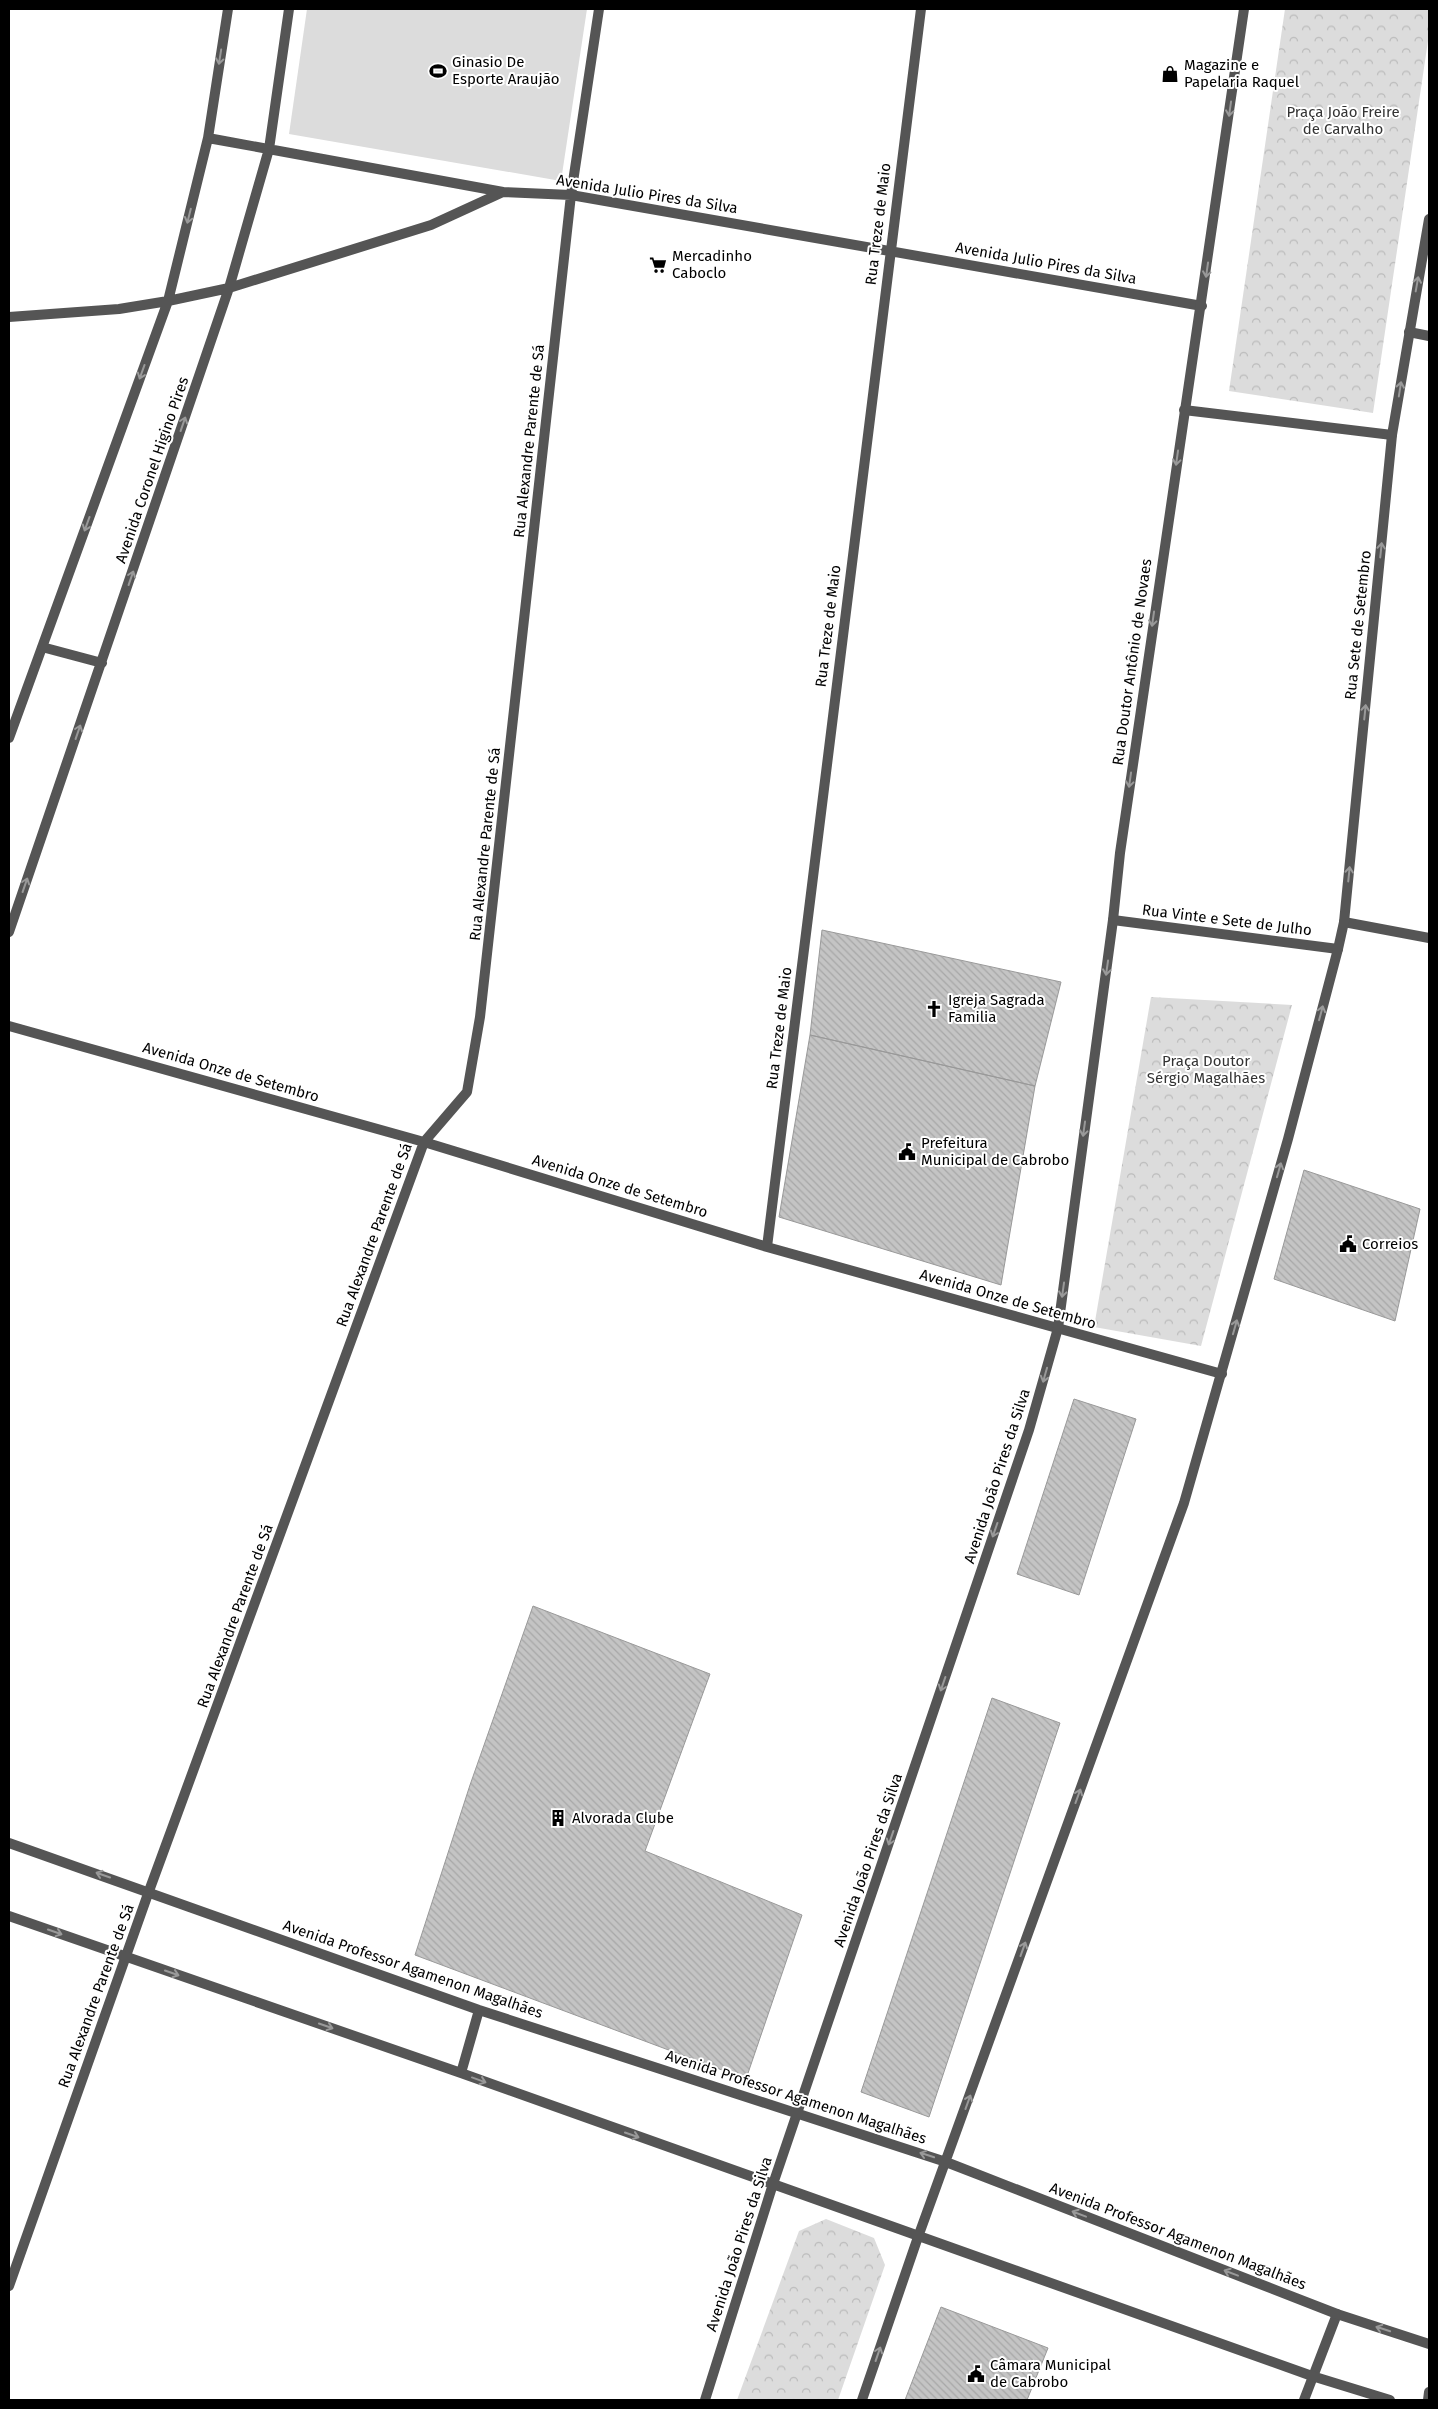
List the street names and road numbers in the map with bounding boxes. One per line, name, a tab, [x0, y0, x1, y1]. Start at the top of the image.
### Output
street label: Rua Treze de Maio	[862, 162, 894, 286]
street label: Avenida Julio Pires da Silva	[555, 171, 739, 217]
street label: Avenida Julio Pires da Silva	[954, 238, 1138, 288]
street label: Rua Alexandre Parente de Sá	[510, 343, 548, 539]
street label: Avenida Coronel Higino Pires	[112, 374, 192, 566]
street label: Rua Sete de Setembro	[1341, 549, 1375, 701]
street label: Rua Doutor Antônio de Novaes	[1109, 558, 1155, 766]
street label: Rua Treze de Maio	[812, 564, 844, 688]
street label: Rua Alexandre Parente de Sá	[466, 746, 504, 942]
street label: Rua Vinte e Sete de Julho	[1141, 901, 1313, 939]
street label: Rua Treze de Maio	[763, 966, 795, 1090]
street label: Avenida Onze de Setembro	[141, 1038, 321, 1106]
street label: Rua Alexandre Parente de Sá	[332, 1141, 416, 1329]
street label: Avenida Onze de Setembro	[530, 1151, 710, 1221]
street label: Avenida Onze de Setembro	[918, 1265, 1098, 1333]
street label: Avenida João Pires da Silva	[960, 1386, 1034, 1566]
street label: Rua Alexandre Parente de Sá	[193, 1522, 277, 1710]
street label: Avenida João Pires da Silva	[830, 1771, 906, 1949]
street label: Rua Alexandre Parente de Sá	[54, 1902, 138, 2090]
street label: Avenida Professor Agamenon Magalhães	[281, 1916, 545, 2022]
street label: Avenida Professor Agamenon Magalhães	[663, 2046, 929, 2148]
street label: Avenida João Pires da Silva	[702, 2154, 776, 2334]
street label: Avenida Professor Agamenon Magalhães	[1047, 2179, 1309, 2293]

